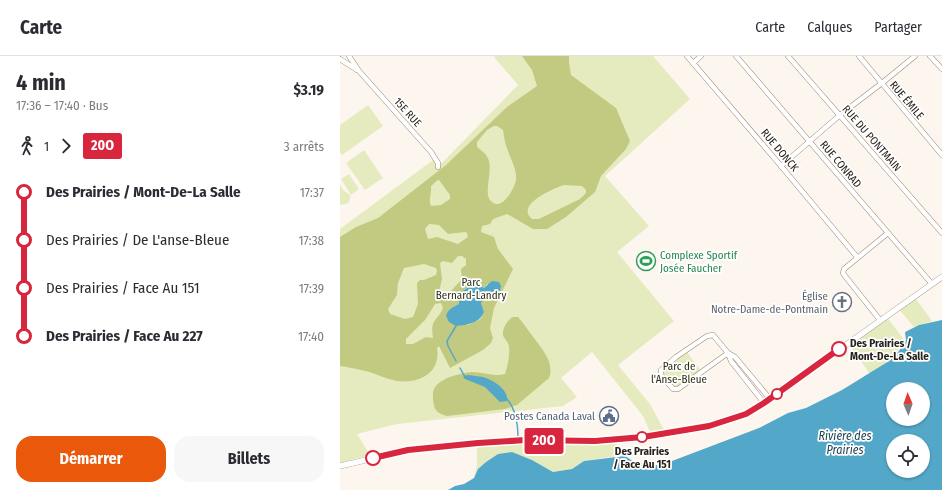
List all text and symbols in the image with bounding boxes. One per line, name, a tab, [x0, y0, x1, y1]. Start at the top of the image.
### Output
text: Carte	[20, 16, 62, 39]
text: Carte	[755, 19, 785, 36]
text: Calques	[807, 19, 852, 36]
text: Partager	[874, 19, 922, 36]
text: 4 min	[16, 69, 66, 96]
street label: RUE ÉMILE	[887, 78, 927, 122]
text: $3.19	[293, 81, 324, 99]
street label: 15E RUE	[391, 95, 424, 130]
text: 17:36 – 17:40 · Bus	[16, 98, 108, 113]
street label: RUE DU PONTMAIN	[840, 103, 904, 174]
street label: RUE DONCK	[758, 126, 801, 174]
icon: walk	[16, 135, 38, 157]
icon: forward	[55, 135, 77, 157]
text: 20O	[91, 137, 114, 154]
street label: RUE CONRAD	[817, 138, 864, 190]
text: 1	[44, 139, 49, 154]
text: 3 arrêts	[284, 139, 324, 154]
text: Des Prairies / Mont-De-La Salle	[46, 183, 241, 201]
text: 17:37	[300, 185, 324, 200]
text: Des Prairies / De L'anse-Bleue	[46, 231, 229, 249]
text: 17:38	[298, 233, 324, 248]
place label: Complexe Sportif Josée Faucher	[660, 249, 738, 275]
sports icon: Complexe Sportif Josée Faucher	[635, 250, 657, 272]
park label: Parc Bernard-Landry	[436, 276, 506, 302]
text: Des Prairies / Face Au 151	[46, 279, 200, 297]
text: 17:39	[299, 281, 324, 296]
place label: Église Notre-Dame-de-Pontmain	[711, 289, 828, 316]
church icon: Église Notre-Dame-de-Pontmain	[831, 291, 853, 313]
text: Des Prairies / Face Au 227	[46, 327, 203, 345]
text: 17:40	[298, 329, 324, 344]
place label: Des Prairies / Mont-De-La Salle	[850, 337, 929, 363]
marker: Des Prairies / Mont-De-La Salle	[831, 341, 847, 357]
park label: Parc de l'Anse-Bleue	[651, 360, 707, 386]
north arrow	[886, 382, 930, 426]
map controls	[886, 382, 930, 478]
unlabelled marker	[771, 388, 783, 400]
public building icon: Postes Canada Laval	[598, 405, 620, 427]
place label: Postes Canada Laval	[504, 410, 595, 423]
line badge: 20O	[521, 428, 567, 454]
water label: Rivière des Prairies	[819, 429, 871, 457]
marker: Des Prairies / Face Au 151	[636, 431, 648, 443]
text: 20O	[533, 432, 555, 449]
button: locate	[886, 434, 930, 478]
button: Démarrer	[16, 436, 166, 482]
button: Billets	[174, 436, 324, 482]
place label: Des Prairies / Face Au 151	[613, 445, 671, 471]
unlabelled marker	[365, 450, 381, 466]

